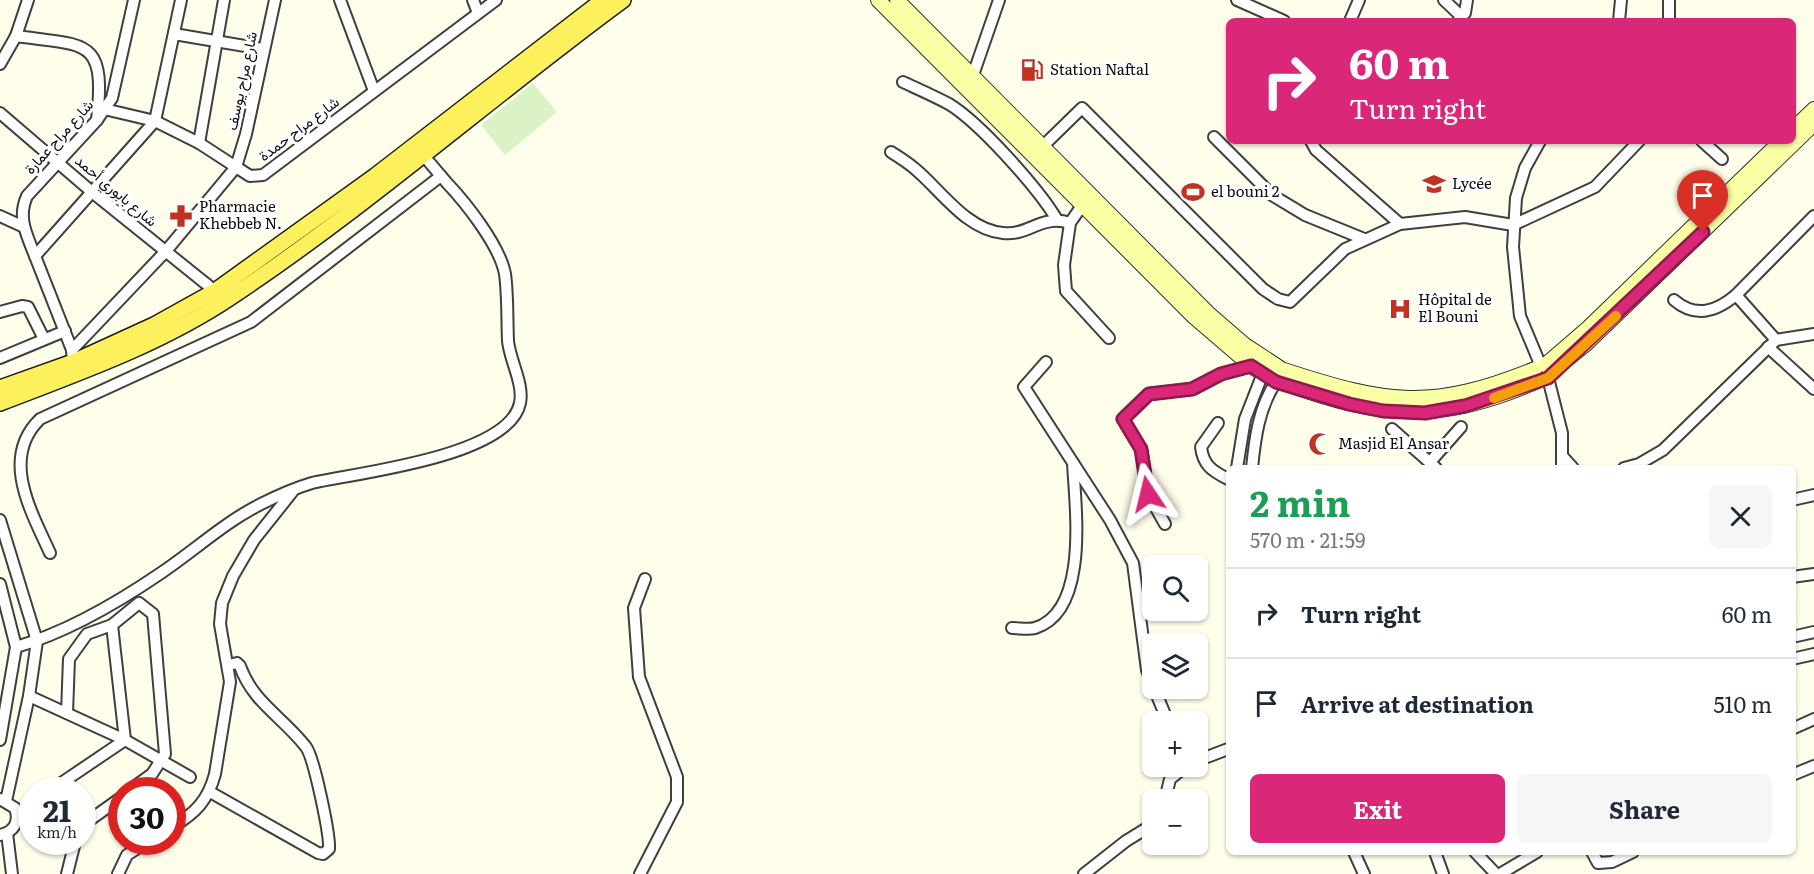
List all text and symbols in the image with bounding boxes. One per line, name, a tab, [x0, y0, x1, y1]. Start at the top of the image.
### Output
street label: شارع مراح يوسف	[219, 29, 263, 132]
text: 60 m	[1349, 30, 1450, 92]
icon: right	[1250, 42, 1328, 120]
fuel station icon: Station Naftal	[1019, 57, 1045, 83]
place label: Station Naftal	[1050, 57, 1149, 80]
text: Turn right	[1349, 87, 1486, 127]
street label: شارع مراح حمدة	[253, 90, 344, 167]
street label: شارع مراح عمارة	[18, 93, 99, 179]
street label: شارع بابوري أحمد	[69, 148, 163, 234]
pin	[1677, 170, 1728, 232]
school or university icon: Lycée	[1421, 171, 1447, 197]
place label: Lycée	[1452, 171, 1492, 194]
sports icon: el bouni 2	[1180, 179, 1206, 205]
place label: el bouni 2	[1211, 179, 1280, 202]
icon: arrive	[1686, 179, 1719, 212]
place label: Pharmacie Khebbeb N.	[199, 194, 282, 234]
pharmacy icon: Pharmacie Khebbeb N.	[168, 203, 194, 229]
place label: Hôpital de El Bouni	[1418, 287, 1492, 327]
hospital icon: Hôpital de El Bouni	[1387, 296, 1413, 322]
mosque icon: Masjid El Ansar	[1307, 431, 1333, 457]
place label: Masjid El Ansar	[1338, 431, 1449, 454]
position arrow	[1116, 462, 1180, 526]
text: 2 min	[1250, 475, 1351, 528]
button: close	[1709, 485, 1772, 548]
text: 570 m · 21:59	[1250, 524, 1365, 554]
map controls	[1142, 555, 1208, 855]
button: search	[1142, 555, 1208, 621]
icon: right	[1250, 597, 1283, 630]
text: Turn right	[1301, 597, 1421, 630]
text: 60 m	[1722, 597, 1772, 630]
button: layers	[1142, 633, 1208, 699]
icon: arrive	[1250, 687, 1283, 720]
text: Arrive at destination	[1301, 687, 1534, 720]
text: 510 m	[1713, 687, 1772, 720]
button: +	[1142, 711, 1208, 777]
button: Exit	[1250, 774, 1505, 843]
button: Share	[1517, 774, 1772, 843]
speed limit sign: 30	[108, 777, 186, 855]
text: 21	[43, 787, 71, 831]
button: −	[1142, 789, 1208, 855]
text: km/h	[37, 820, 77, 843]

